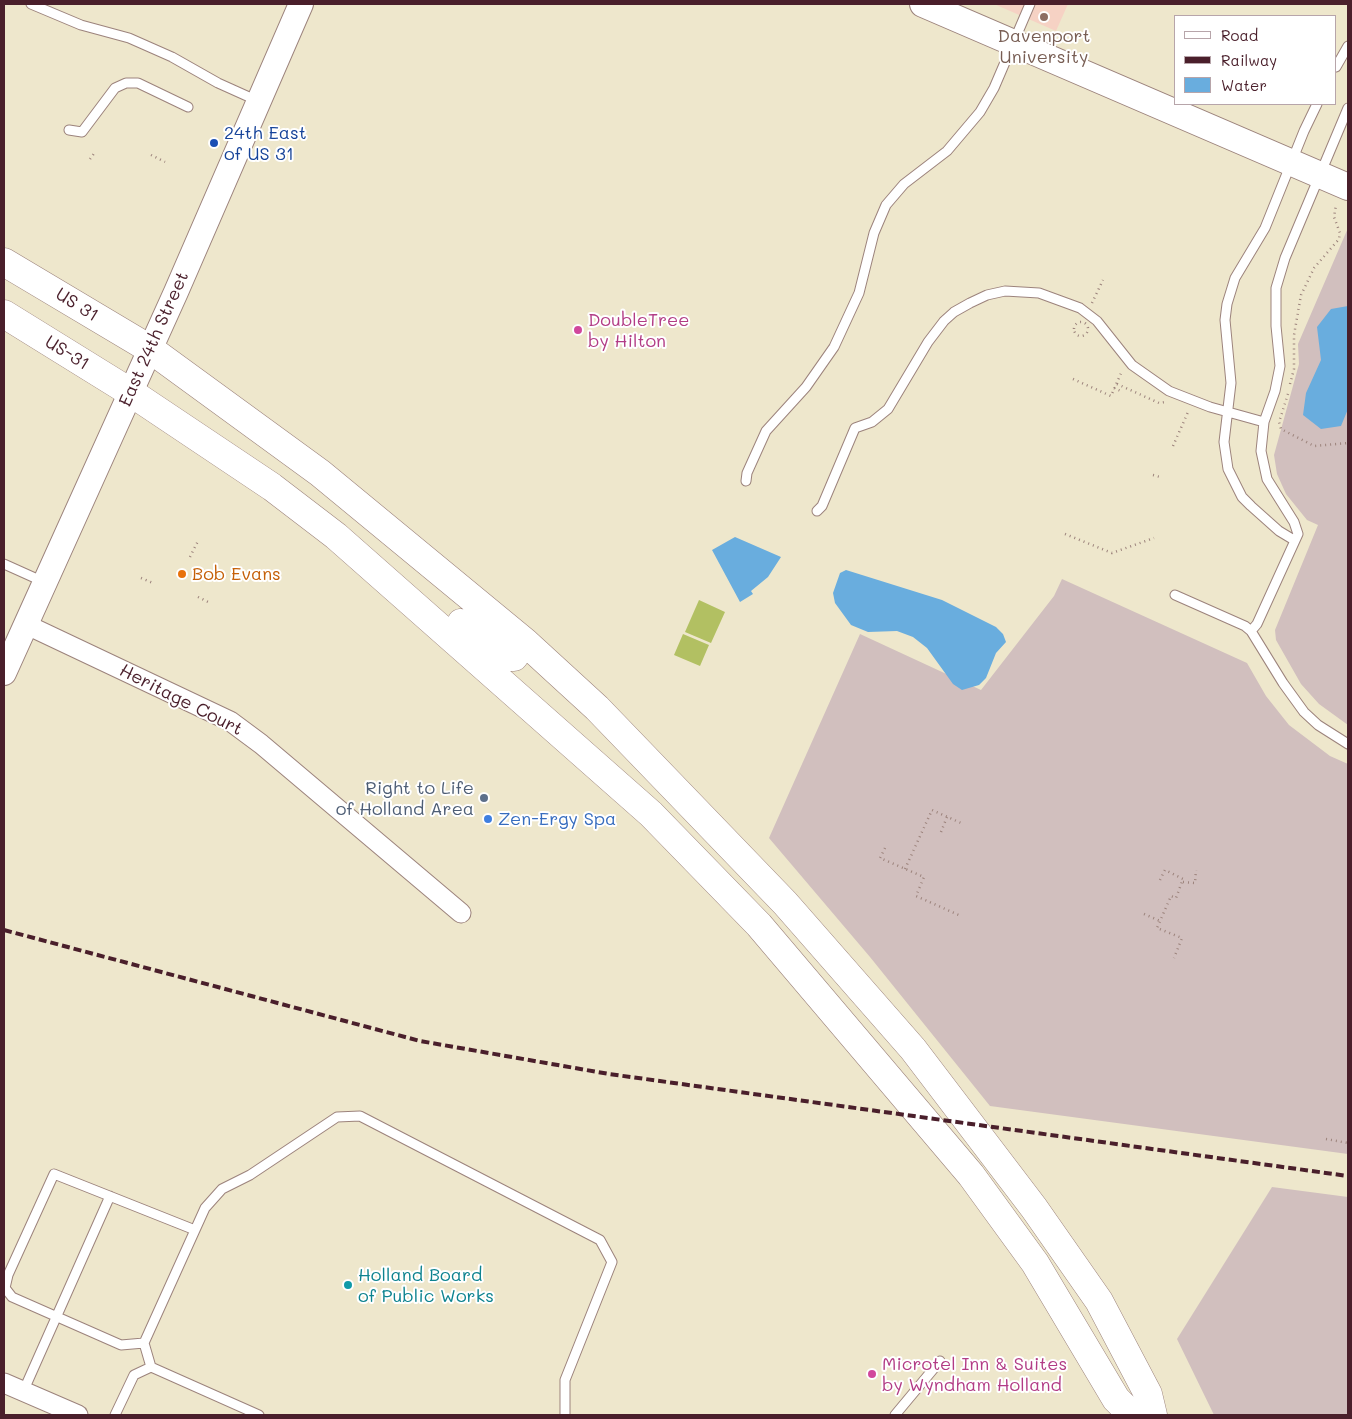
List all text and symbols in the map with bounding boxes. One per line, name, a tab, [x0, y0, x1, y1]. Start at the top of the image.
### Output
marker: Davenport University	[1038, 11, 1050, 23]
legend	[1174, 15, 1337, 105]
place label: Davenport University	[998, 25, 1090, 68]
text: Road	[1221, 25, 1258, 45]
text: Railway	[1221, 50, 1277, 70]
text: Water	[1221, 75, 1267, 95]
place label: 24th East of US 31	[224, 122, 307, 164]
marker: 24th East of US 31	[208, 137, 220, 149]
street label: East 24th Street	[115, 268, 193, 410]
street label: US 31	[52, 284, 102, 326]
place label: DoubleTree by Hilton	[588, 309, 689, 352]
marker: DoubleTree by Hilton	[572, 324, 584, 336]
street label: US-31	[41, 331, 93, 375]
place label: Bob Evans	[192, 563, 281, 585]
marker: Bob Evans	[176, 568, 188, 580]
street label: Heritage Court	[116, 660, 246, 740]
place label: Right to Life of Holland Area	[336, 777, 474, 820]
marker: Right to Life of Holland Area	[478, 792, 490, 804]
place label: Zen-Ergy Spa	[498, 808, 616, 830]
marker: Zen-Ergy Spa	[482, 813, 494, 825]
place label: Holland Board of Public Works	[358, 1264, 494, 1306]
marker: Holland Board of Public Works	[342, 1279, 354, 1291]
place label: Microtel Inn & Suites by Wyndham Holland	[882, 1353, 1067, 1396]
marker: Microtel Inn & Suites by Wyndham Holland	[866, 1368, 878, 1380]

